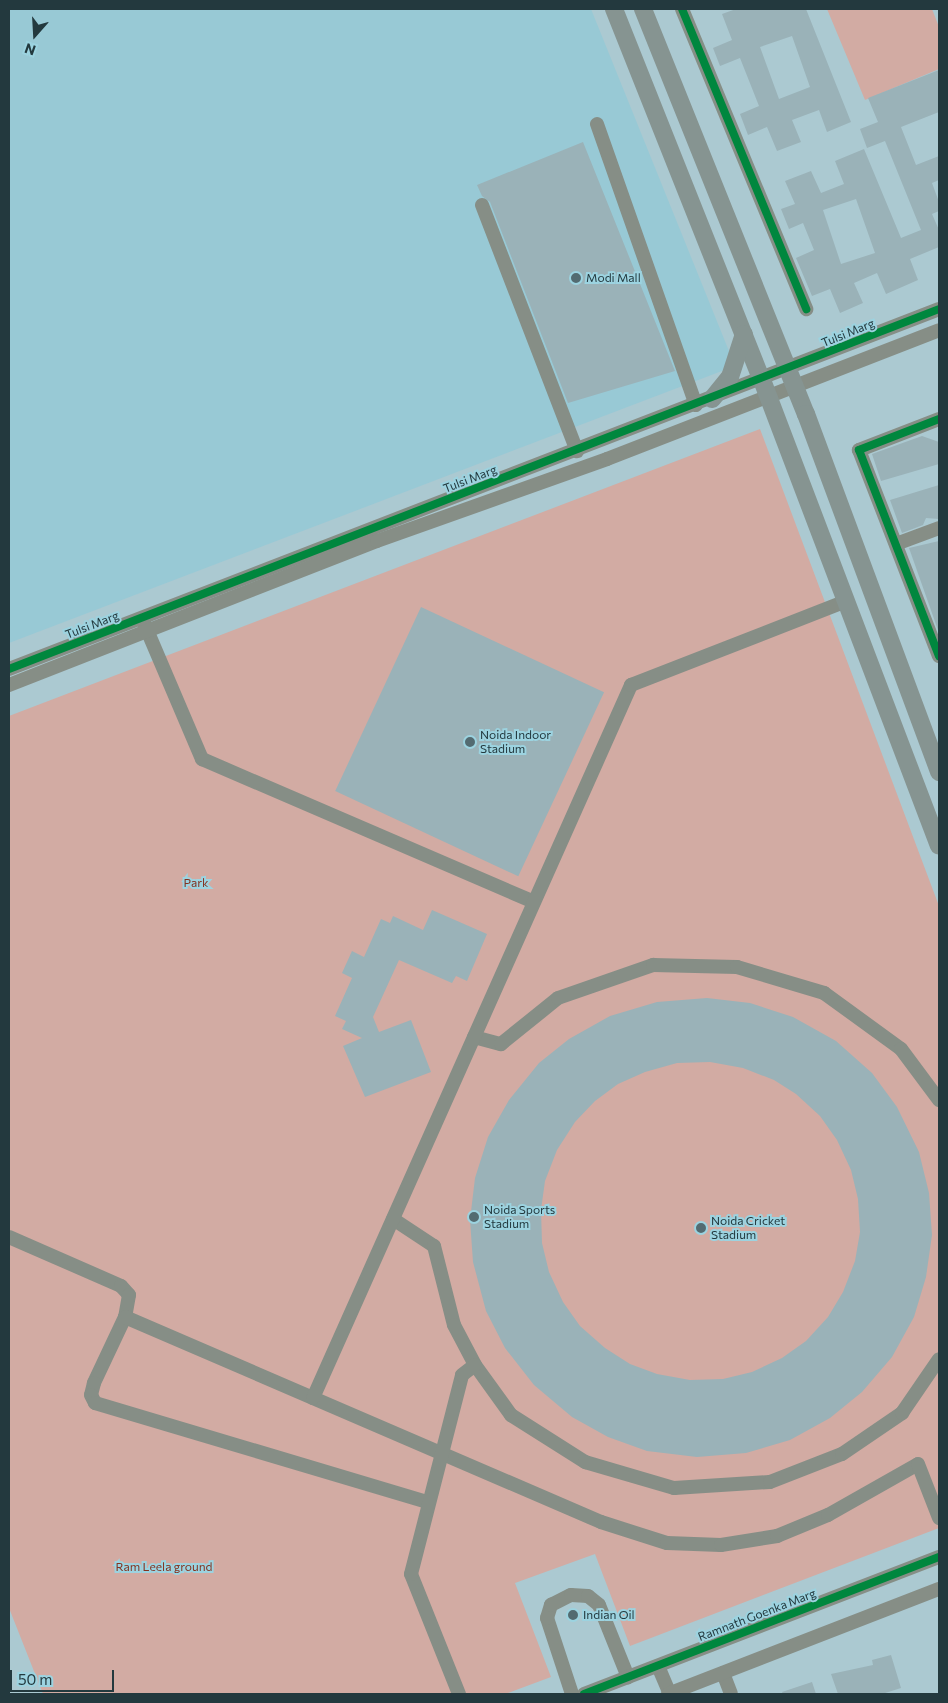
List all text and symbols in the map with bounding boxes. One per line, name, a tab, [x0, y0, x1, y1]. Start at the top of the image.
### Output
north arrow	[10, 10, 60, 60]
text: N	[22, 40, 38, 59]
place label: Modi Mall	[586, 271, 641, 285]
marker: Modi Mall	[570, 272, 582, 284]
street label: Tulsi Marg	[819, 316, 877, 350]
street label: Tulsi Marg	[441, 462, 499, 496]
street label: Tulsi Marg	[63, 608, 121, 642]
place label: Noida Indoor Stadium	[480, 728, 551, 756]
marker: Noida Indoor Stadium	[464, 736, 476, 748]
park label: Park	[183, 876, 209, 890]
place label: Noida Sports Stadium	[484, 1203, 555, 1231]
marker: Noida Sports Stadium	[468, 1211, 480, 1223]
place label: Noida Cricket Stadium	[711, 1214, 785, 1242]
marker: Noida Cricket Stadium	[695, 1222, 707, 1234]
park label: Ram Leela ground	[116, 1560, 212, 1574]
street label: Ramnath Goenka Marg	[696, 1586, 818, 1644]
place label: Indian Oil	[583, 1608, 635, 1622]
marker: Indian Oil	[567, 1609, 579, 1621]
scale bar	[12, 1660, 116, 1692]
text: 50 m	[18, 1670, 52, 1688]

